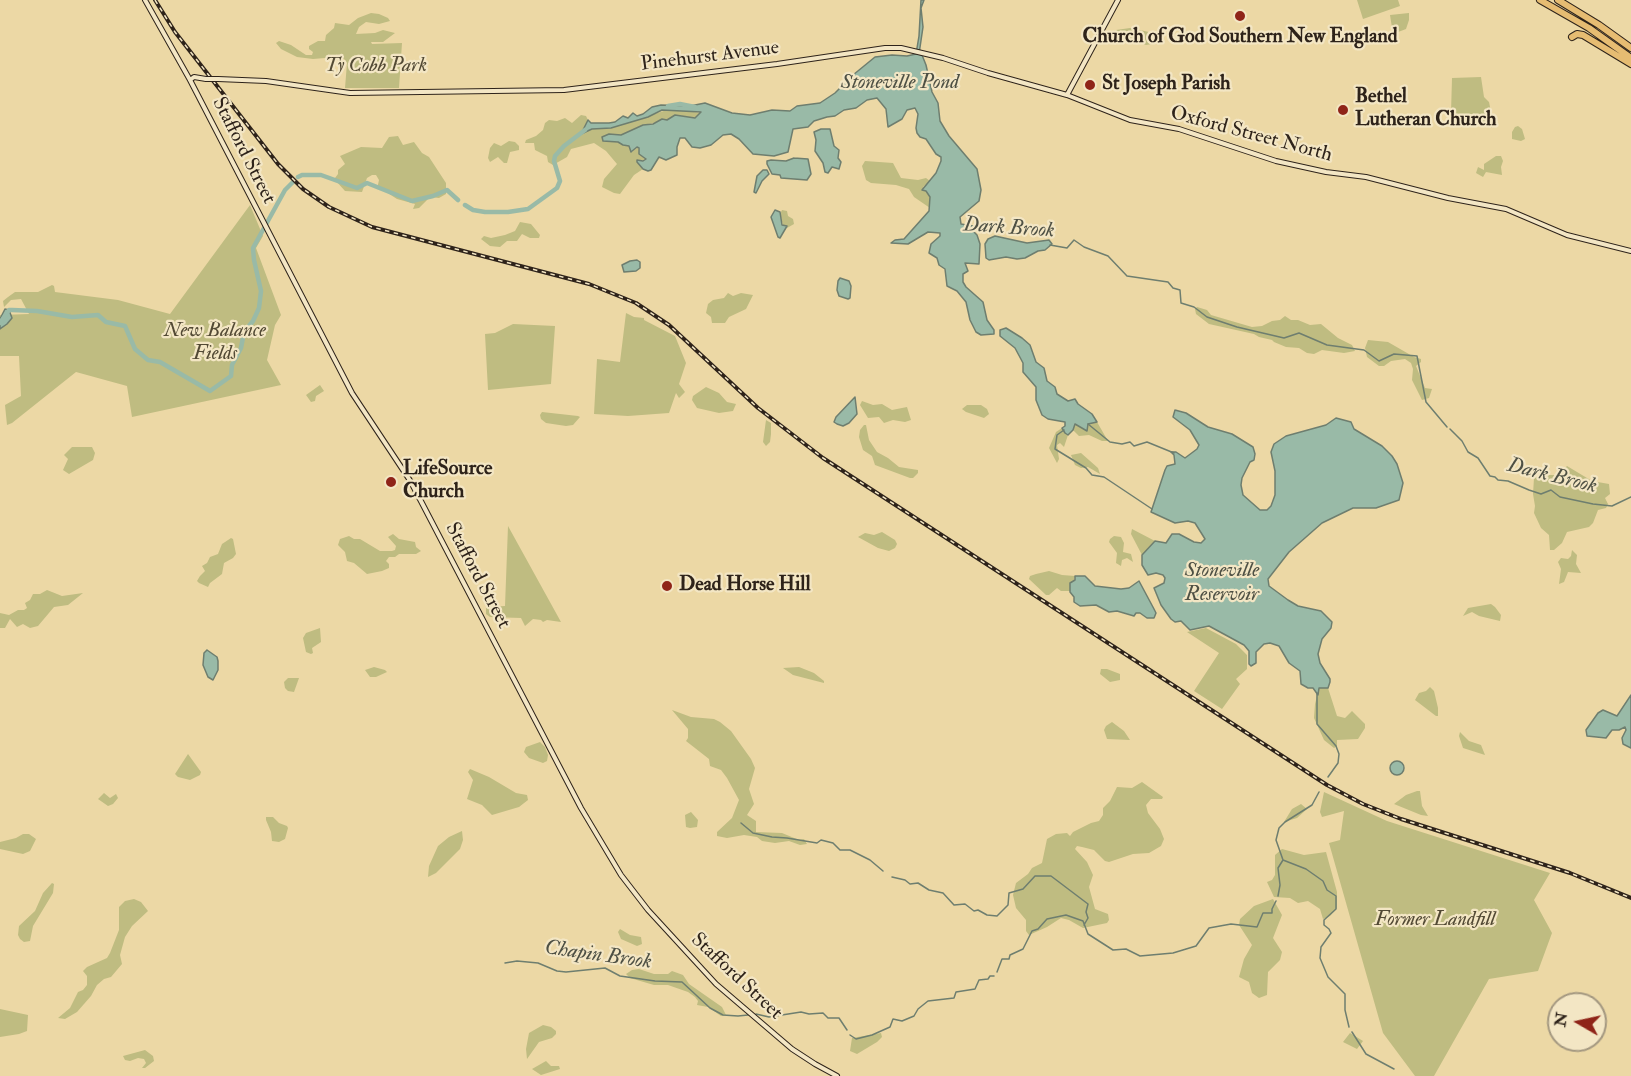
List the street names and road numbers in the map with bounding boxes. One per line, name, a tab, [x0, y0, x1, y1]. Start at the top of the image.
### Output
street label: Pinehurst Avenue	[639, 37, 781, 77]
street label: Stafford Street	[206, 94, 280, 208]
street label: Oxford Street North	[1168, 102, 1334, 168]
street label: Stafford Street	[439, 519, 515, 633]
street label: Stafford Street	[685, 929, 787, 1025]

